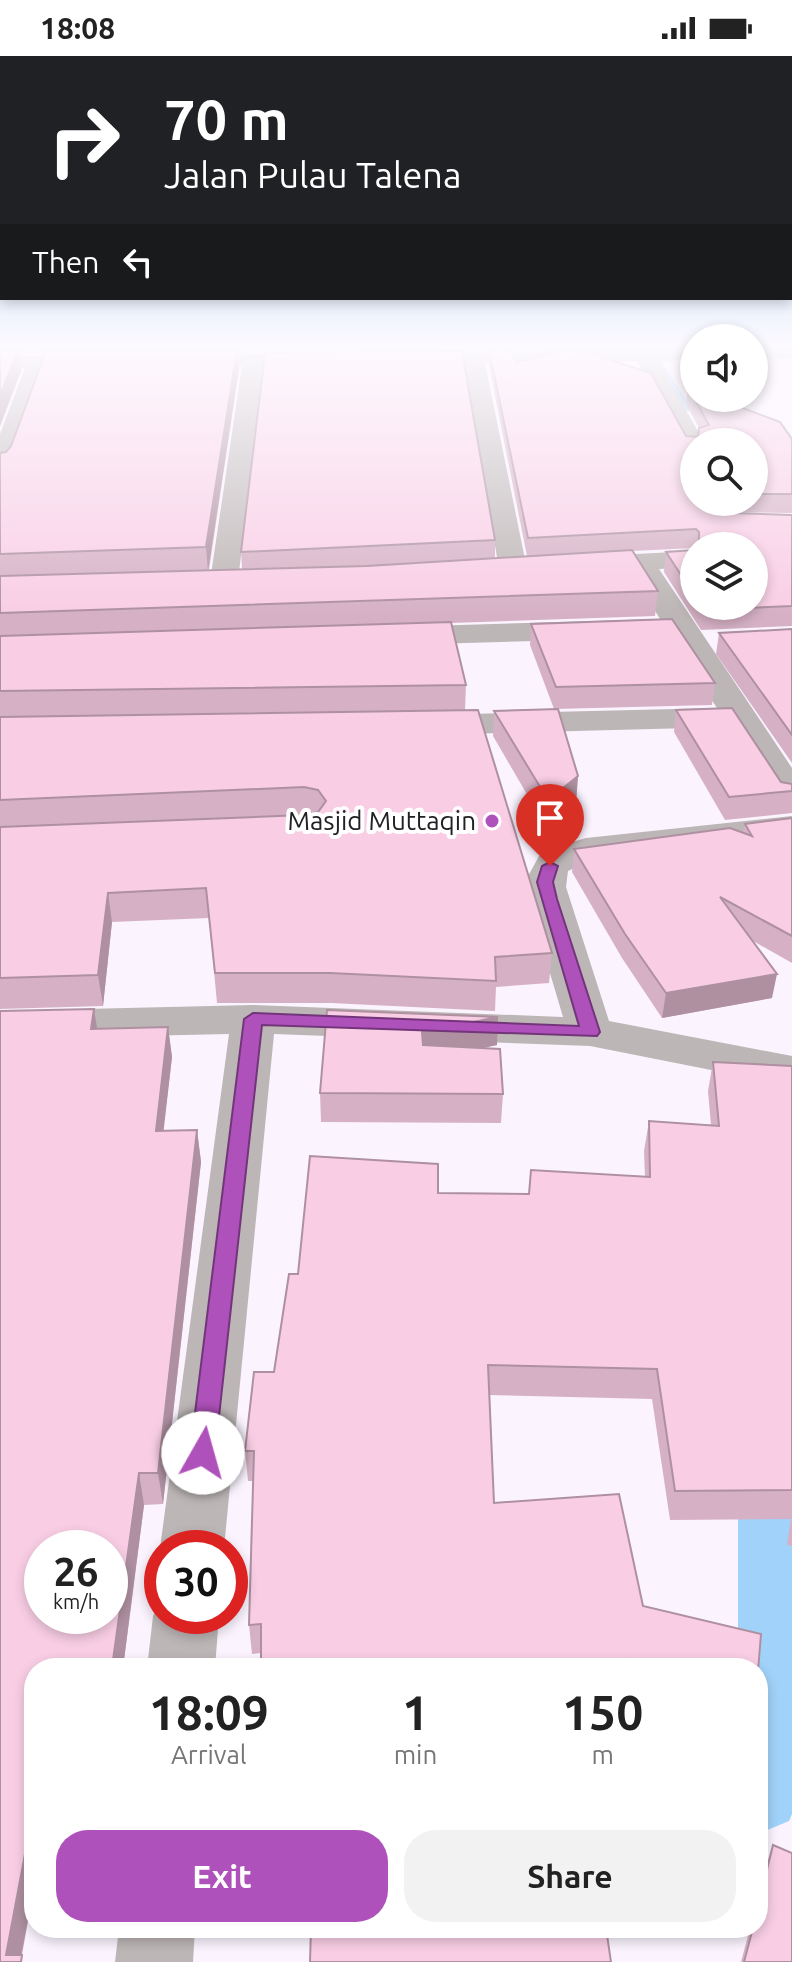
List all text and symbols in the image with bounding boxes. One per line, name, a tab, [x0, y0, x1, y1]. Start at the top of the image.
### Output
text: 18:08	[40, 11, 115, 45]
icon: right	[32, 88, 136, 192]
text: 70 m	[164, 88, 289, 151]
text: Jalan Pulau Talena	[164, 154, 461, 195]
icon: left	[116, 240, 160, 284]
text: Then	[32, 245, 100, 279]
map controls	[680, 324, 768, 620]
button: sound	[680, 324, 768, 412]
button: search	[680, 428, 768, 516]
button: layers	[680, 532, 768, 620]
pin	[516, 784, 584, 866]
icon: arrive	[528, 796, 572, 840]
place label: Masjid Muttaqin	[287, 806, 476, 835]
marker: Masjid Muttaqin	[483, 812, 501, 830]
position arrow	[161, 1411, 245, 1495]
speed limit sign: 30	[144, 1530, 248, 1634]
text: 26	[53, 1549, 99, 1594]
text: km/h	[53, 1590, 99, 1613]
text: 18:09	[149, 1685, 269, 1739]
text: 1	[402, 1685, 429, 1739]
text: 150	[562, 1685, 643, 1739]
text: Arrival	[171, 1740, 247, 1769]
text: min	[394, 1740, 437, 1769]
text: m	[591, 1740, 614, 1769]
button: Exit	[56, 1830, 388, 1922]
button: Share	[404, 1830, 736, 1922]

